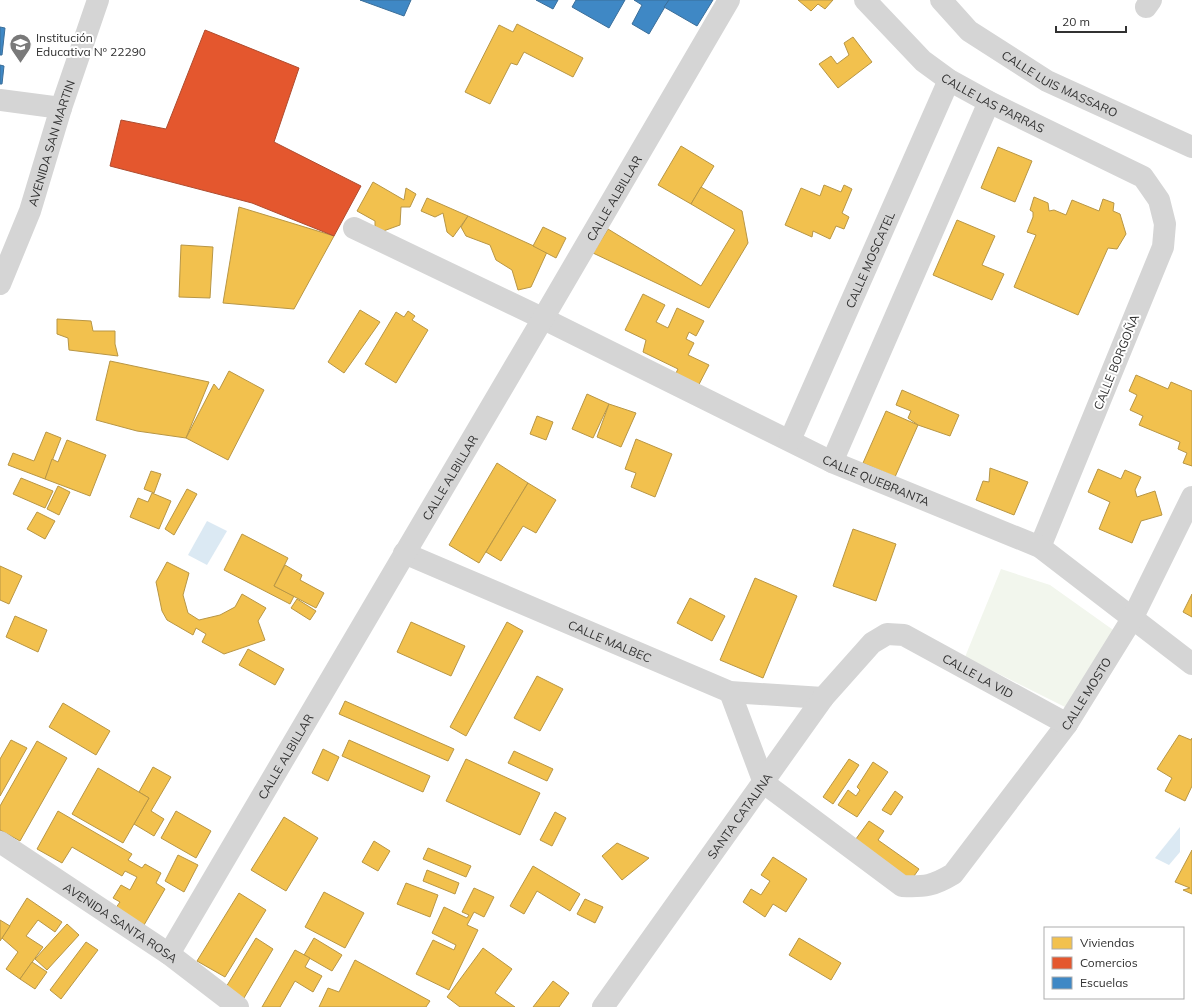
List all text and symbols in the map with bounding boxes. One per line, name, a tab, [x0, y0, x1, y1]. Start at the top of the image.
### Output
scale bar	[1056, 8, 1126, 34]
text: 20 m	[1062, 14, 1090, 29]
place label: Institución Educativa Nº 22290	[36, 30, 146, 59]
school or university icon: Institución Educativa Nº 22290	[7, 31, 33, 64]
street label: CALLE LUIS MASSARO	[999, 47, 1120, 120]
street label: CALLE LAS PARRAS	[938, 70, 1047, 136]
street label: AVENIDA SAN MARTIN	[24, 78, 78, 208]
street label: CALLE ALBILLAR	[583, 153, 644, 244]
street label: CALLE MOSCATEL	[842, 209, 898, 310]
street label: CALLE BORGOÑA	[1090, 312, 1142, 412]
street label: CALLE ALBILLAR	[419, 432, 481, 523]
street label: CALLE QUEBRANTA	[820, 451, 932, 509]
street label: CALLE MALBEC	[566, 616, 654, 665]
street label: CALLE LA VID	[940, 650, 1016, 701]
street label: CALLE MOSTO	[1058, 654, 1114, 733]
street label: CALLE ALBILLAR	[254, 711, 316, 802]
street label: SANTA CATALINA	[704, 769, 775, 862]
street label: AVENIDA SANTA ROSA	[61, 879, 181, 966]
legend	[1044, 927, 1184, 999]
text: Viviendas	[1080, 935, 1134, 950]
text: Comercios	[1080, 955, 1138, 970]
text: Escuelas	[1080, 975, 1128, 990]

